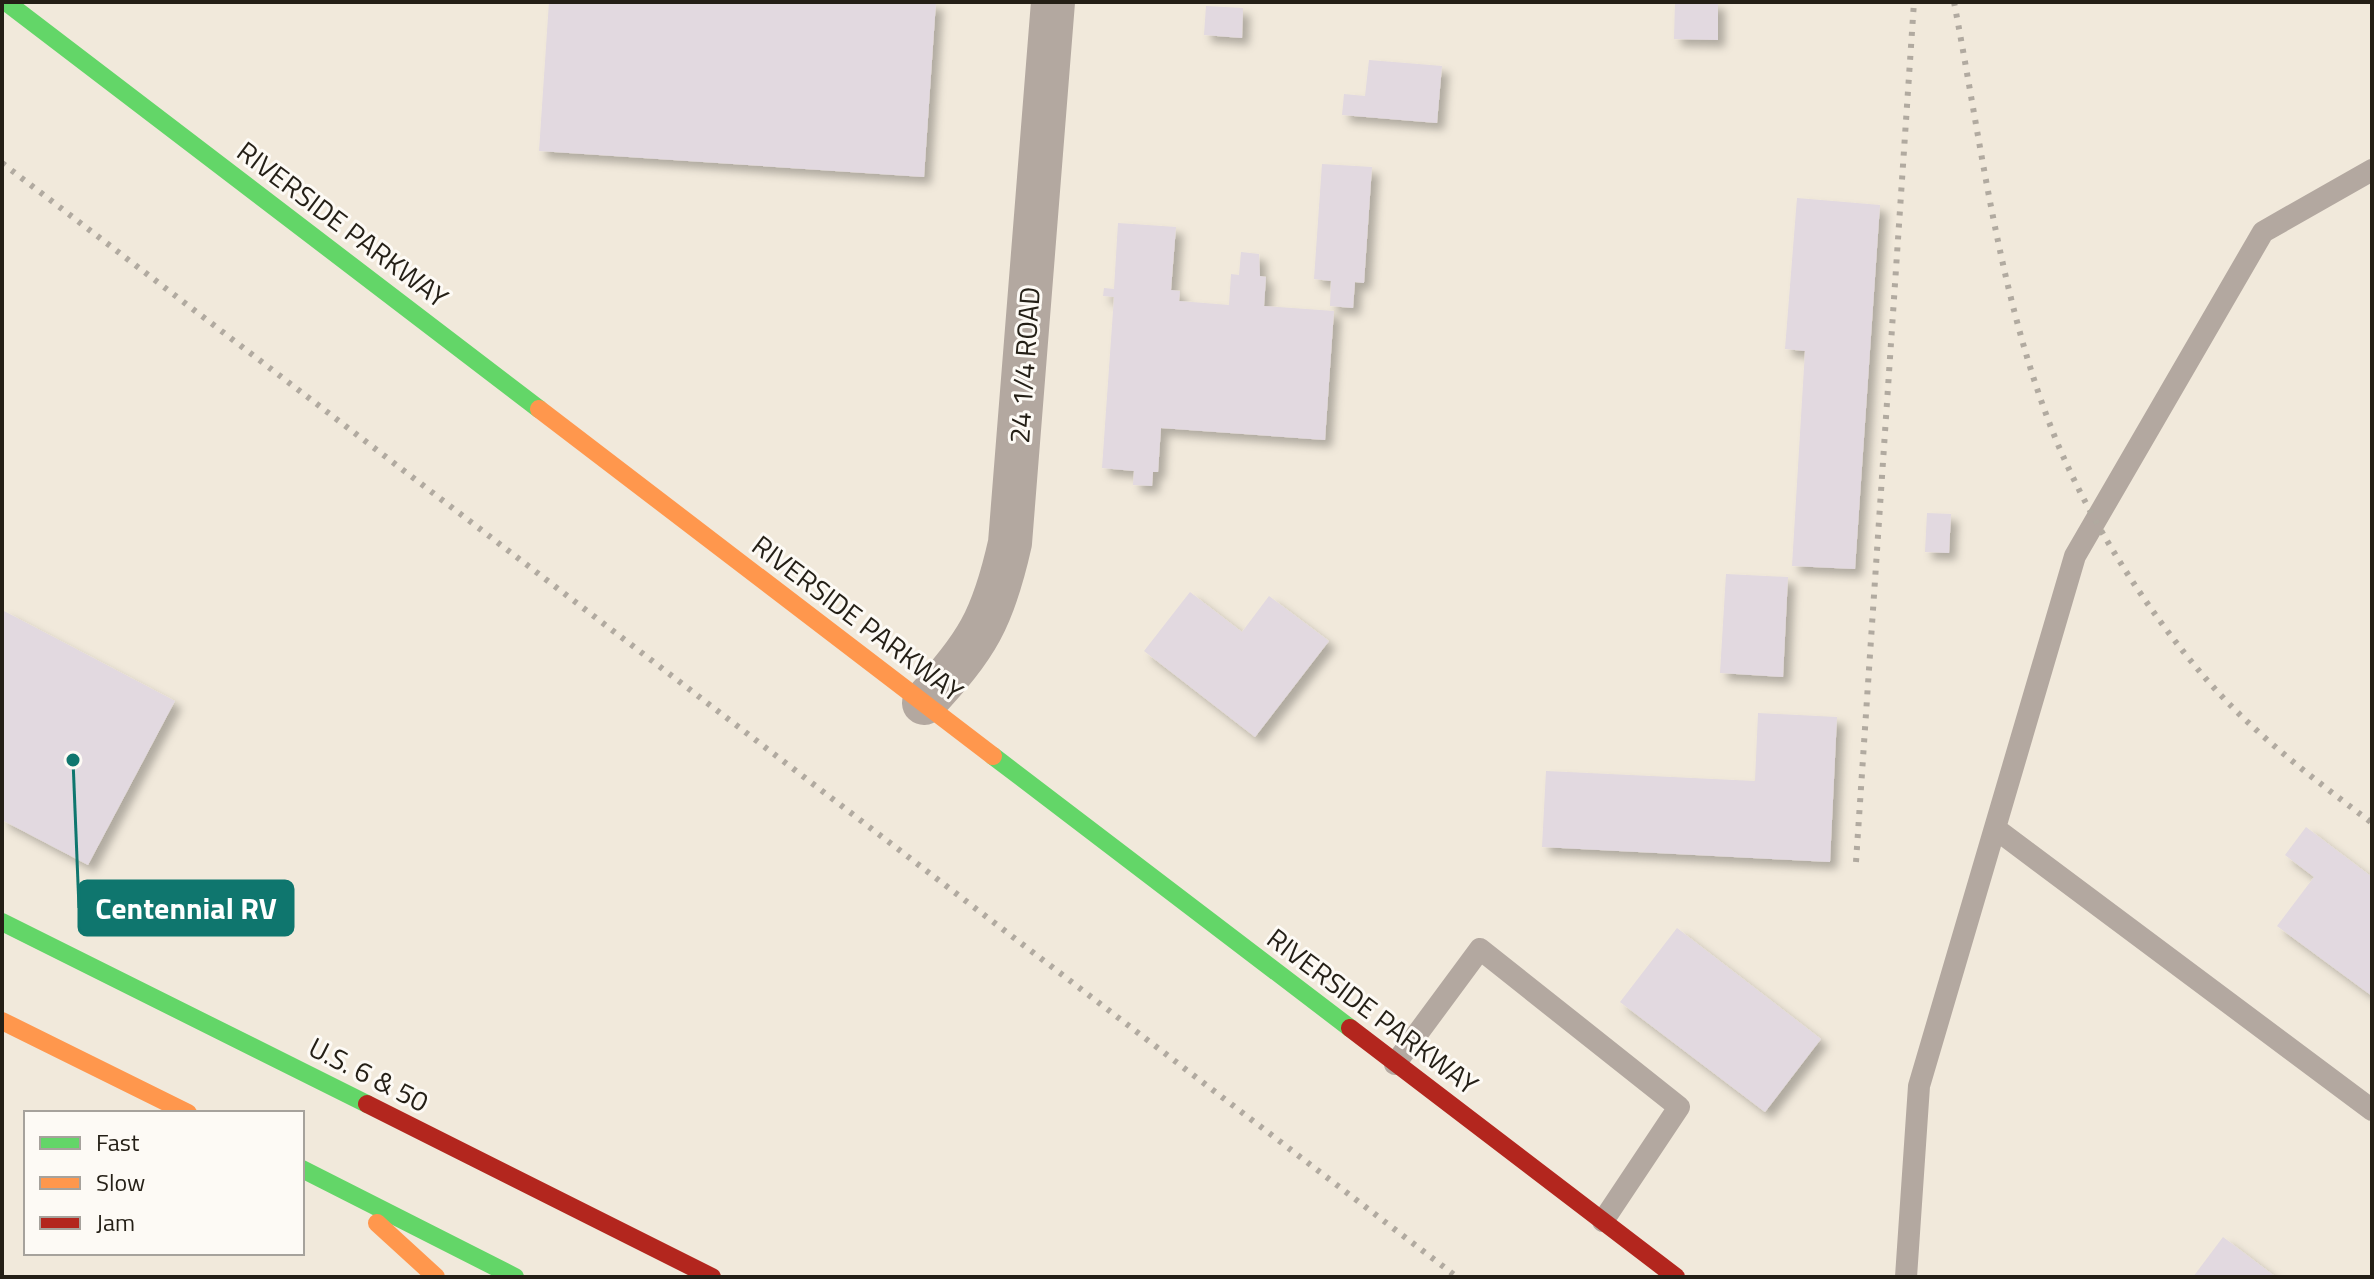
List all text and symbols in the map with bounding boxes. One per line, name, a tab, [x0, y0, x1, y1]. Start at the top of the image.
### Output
street label: RIVERSIDE PARKWAY	[228, 130, 458, 318]
street label: 24 1/4 ROAD	[997, 285, 1051, 445]
street label: RIVERSIDE PARKWAY	[743, 524, 973, 712]
callout: Centennial RV	[79, 881, 293, 935]
text: Centennial RV	[95, 885, 277, 931]
street label: RIVERSIDE PARKWAY	[1258, 917, 1488, 1105]
street label: U.S. 6 & 50	[301, 1025, 437, 1123]
legend	[24, 1111, 304, 1255]
text: Fast	[96, 1124, 140, 1160]
text: Slow	[96, 1164, 145, 1200]
text: Jam	[96, 1204, 135, 1240]

